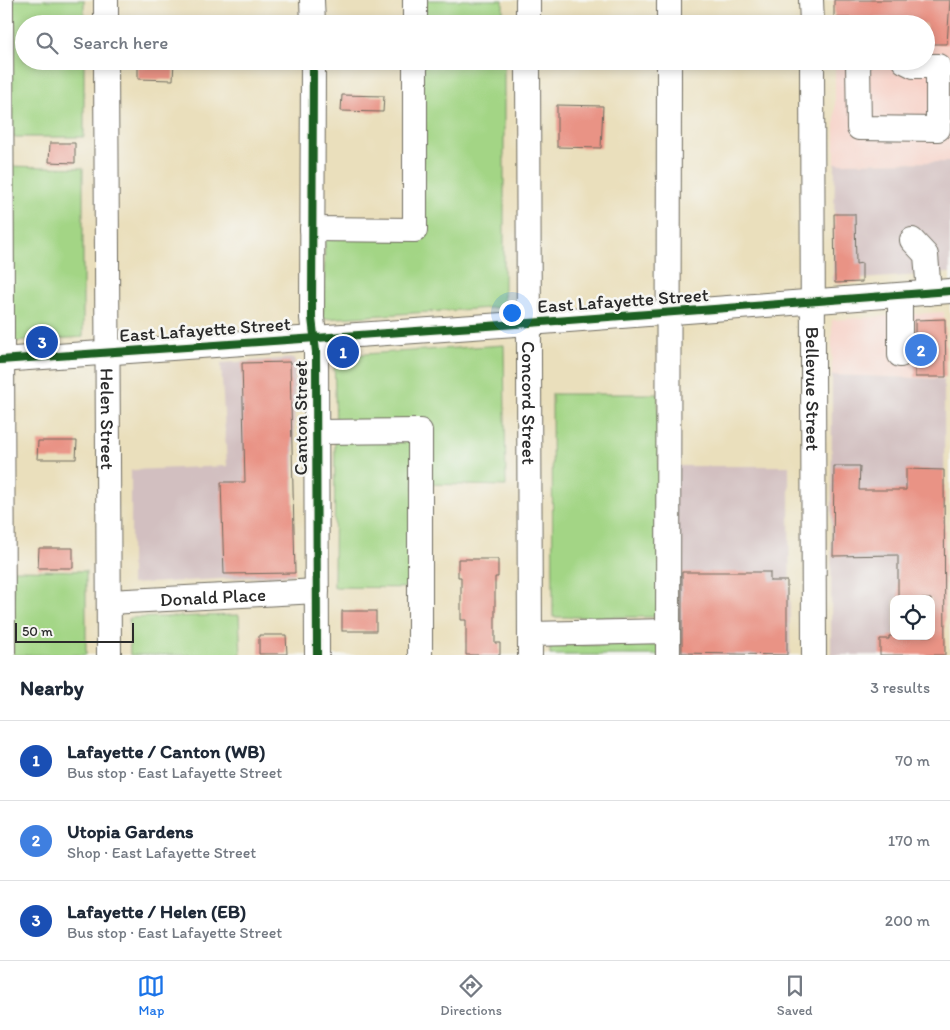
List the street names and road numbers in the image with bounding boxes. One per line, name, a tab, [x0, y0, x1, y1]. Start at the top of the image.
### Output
street label: East Lafayette Street	[537, 283, 709, 318]
street label: East Lafayette Street	[119, 312, 291, 347]
street label: Bellevue Street	[801, 327, 824, 451]
street label: Concord Street	[517, 341, 540, 465]
street label: Canton Street	[289, 360, 312, 476]
street label: Helen Street	[96, 368, 119, 470]
street label: Donald Place	[159, 583, 267, 611]

